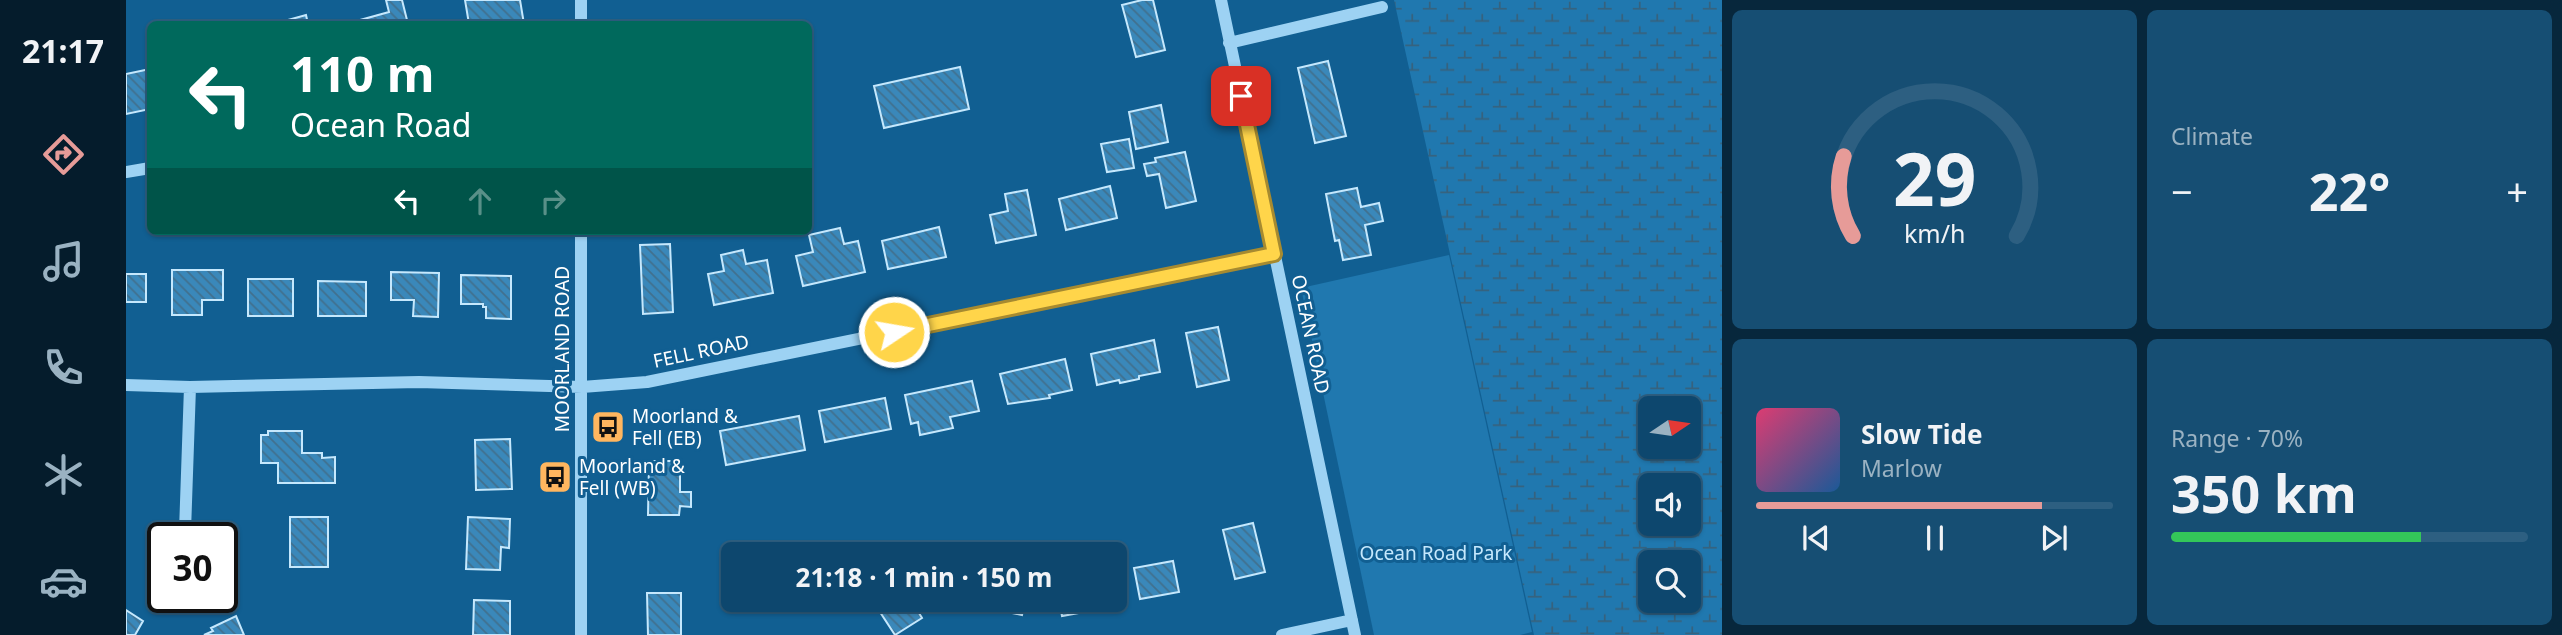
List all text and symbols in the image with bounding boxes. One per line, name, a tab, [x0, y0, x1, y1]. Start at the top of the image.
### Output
text: 21:17	[22, 29, 104, 72]
text: 110 m	[290, 40, 435, 106]
icon: left	[175, 49, 266, 140]
pin	[1211, 66, 1271, 126]
icon: arrive	[1222, 77, 1260, 115]
text: Ocean Road	[290, 103, 471, 146]
text: Climate	[2171, 120, 2253, 152]
text: 29	[1893, 128, 1976, 227]
icon: directions	[39, 130, 88, 179]
text: 22°	[2309, 155, 2390, 226]
text: −	[2171, 165, 2193, 217]
text: +	[2506, 165, 2528, 217]
icon: left	[388, 182, 426, 220]
icon: ahead	[461, 182, 499, 220]
icon: right	[534, 182, 572, 220]
text: km/h	[1904, 215, 1965, 249]
icon: music	[39, 237, 88, 286]
street label: MOORLAND ROAD	[549, 266, 575, 432]
street label: OCEAN ROAD	[1286, 272, 1336, 396]
position arrow	[857, 295, 931, 369]
street label: FELL ROAD	[651, 328, 751, 374]
icon: phone	[39, 343, 88, 392]
north arrow	[1638, 396, 1701, 458]
map controls	[1638, 396, 1701, 613]
place label: Moorland & Fell (EB)	[632, 403, 738, 451]
bus stop icon: Moorland & Fell (EB)	[589, 408, 627, 446]
text: Slow Tide	[1861, 416, 1983, 452]
text: Range · 70%	[2171, 422, 2303, 454]
icon: climate	[39, 450, 88, 499]
text: Marlow	[1861, 452, 1942, 484]
place label: Moorland & Fell (WB)	[579, 453, 685, 501]
text: 350 km	[2171, 457, 2357, 528]
bus stop icon: Moorland & Fell (WB)	[536, 458, 574, 496]
button: sound	[1638, 473, 1701, 536]
icon: previous	[1797, 519, 1835, 557]
icon: pause	[1916, 519, 1954, 557]
icon: next	[2035, 519, 2073, 557]
speed limit sign: 30	[147, 522, 238, 613]
park label: Ocean Road Park	[1360, 540, 1512, 566]
button: search	[1638, 550, 1701, 613]
icon: car	[39, 557, 88, 606]
text: 21:18 · 1 min · 150 m	[796, 559, 1052, 595]

